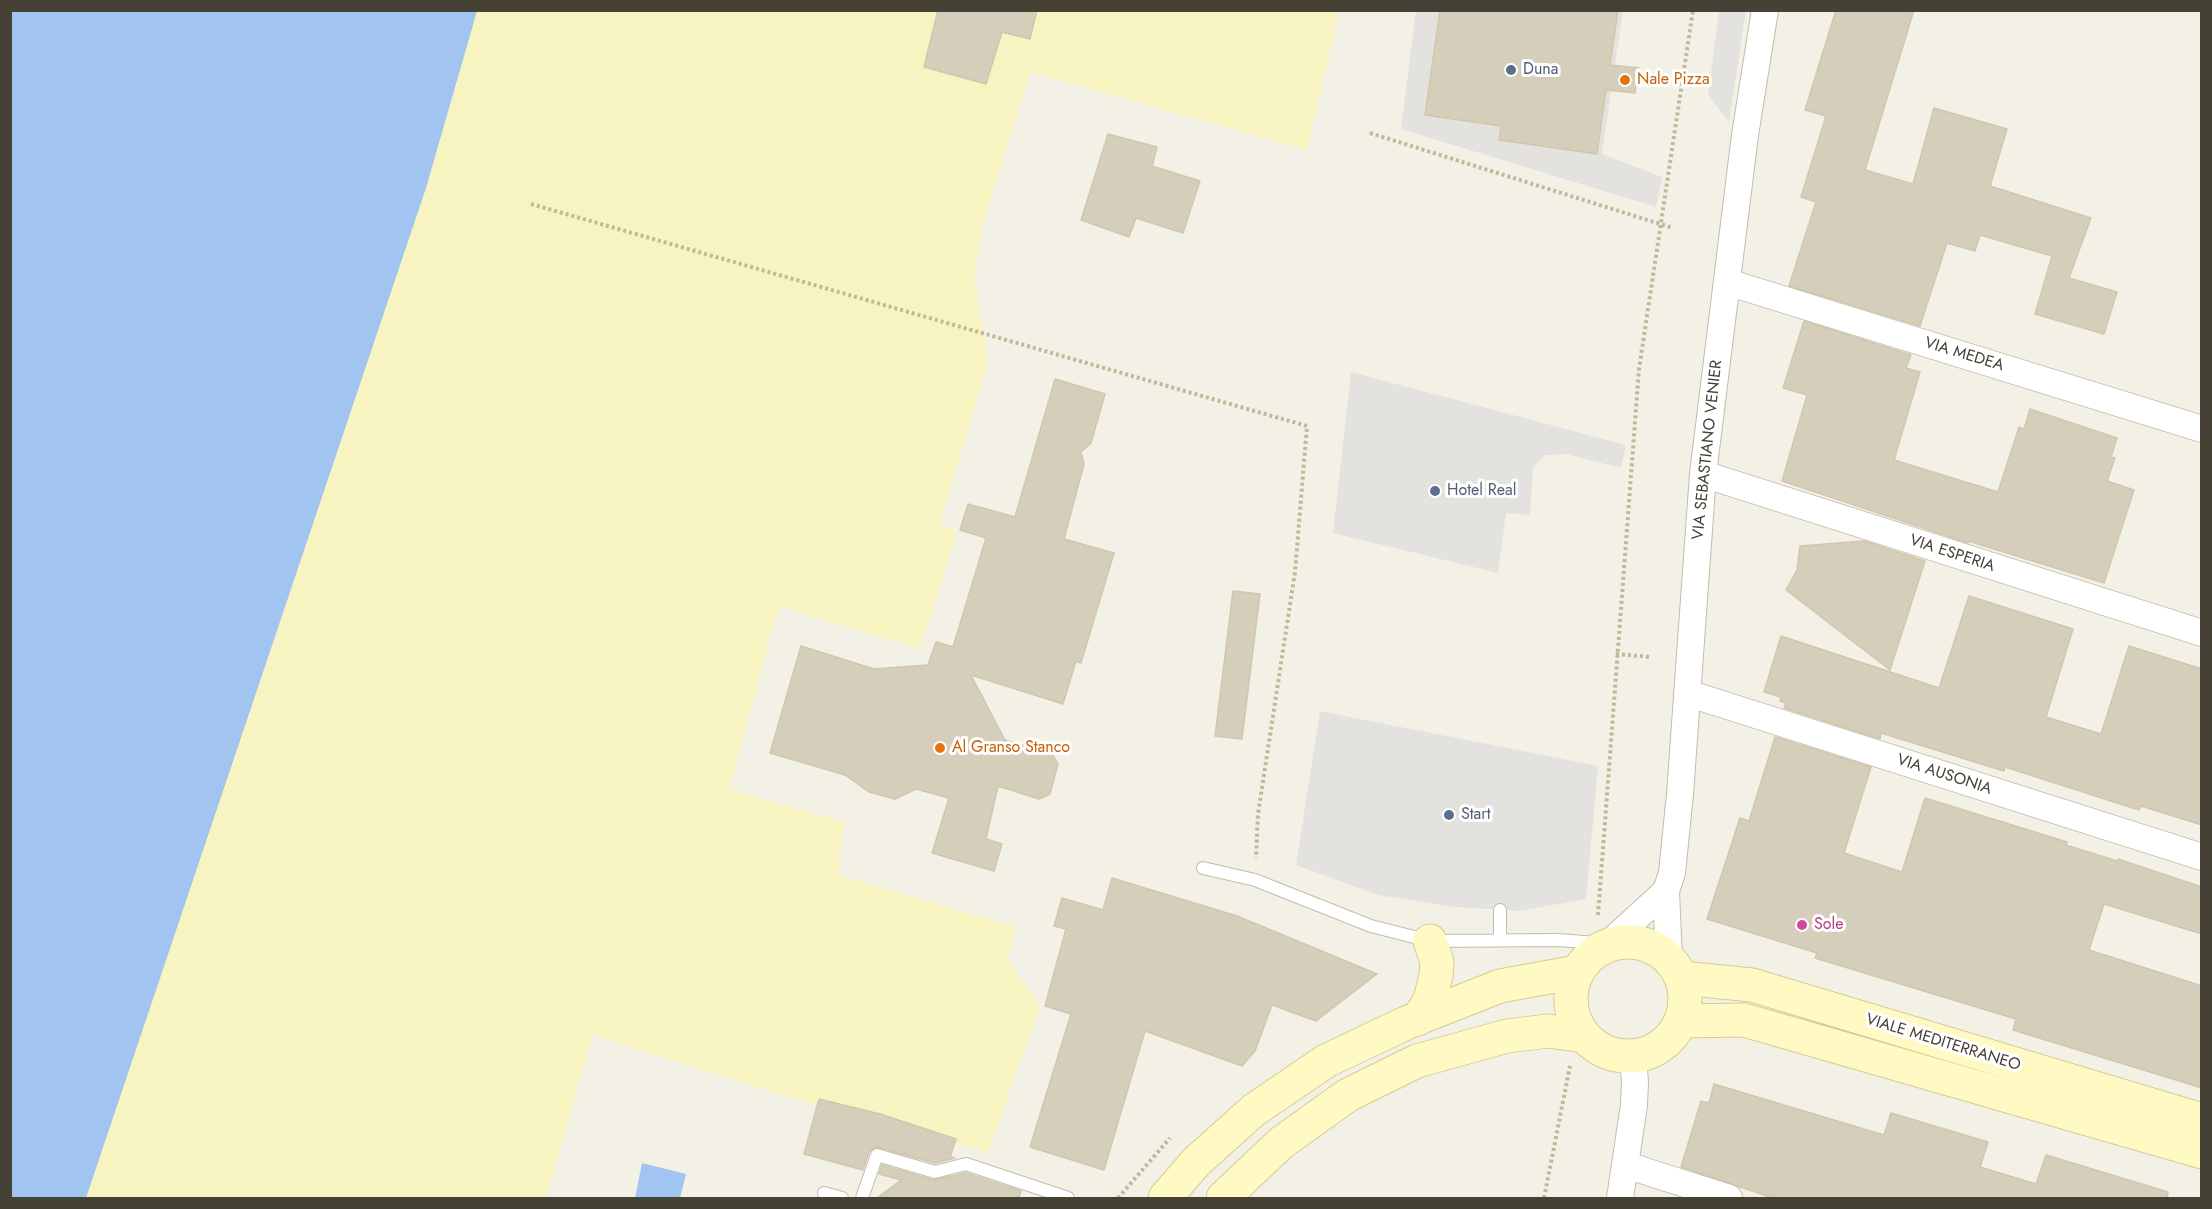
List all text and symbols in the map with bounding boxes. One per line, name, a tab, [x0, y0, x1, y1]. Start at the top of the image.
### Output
place label: Duna	[1523, 60, 1558, 80]
marker: Duna	[1504, 63, 1518, 77]
place label: Nale Pizza	[1637, 70, 1710, 90]
marker: Nale Pizza	[1618, 73, 1632, 87]
street label: VIA MEDEA	[1922, 334, 2006, 376]
street label: VIA SEBASTIANO VENIER	[1689, 359, 1727, 541]
place label: Hotel Real	[1447, 481, 1516, 501]
marker: Hotel Real	[1428, 484, 1442, 498]
street label: VIA ESPERIA	[1907, 531, 1997, 577]
place label: Al Granso Stanco	[952, 738, 1070, 758]
marker: Al Granso Stanco	[933, 741, 947, 755]
street label: VIA AUSONIA	[1894, 751, 1994, 799]
place label: Start	[1461, 805, 1491, 825]
marker: Start	[1442, 808, 1456, 822]
place label: Sole	[1814, 915, 1843, 935]
marker: Sole	[1795, 918, 1809, 932]
street label: VIALE MEDITERRANEO	[1863, 1010, 2023, 1076]

